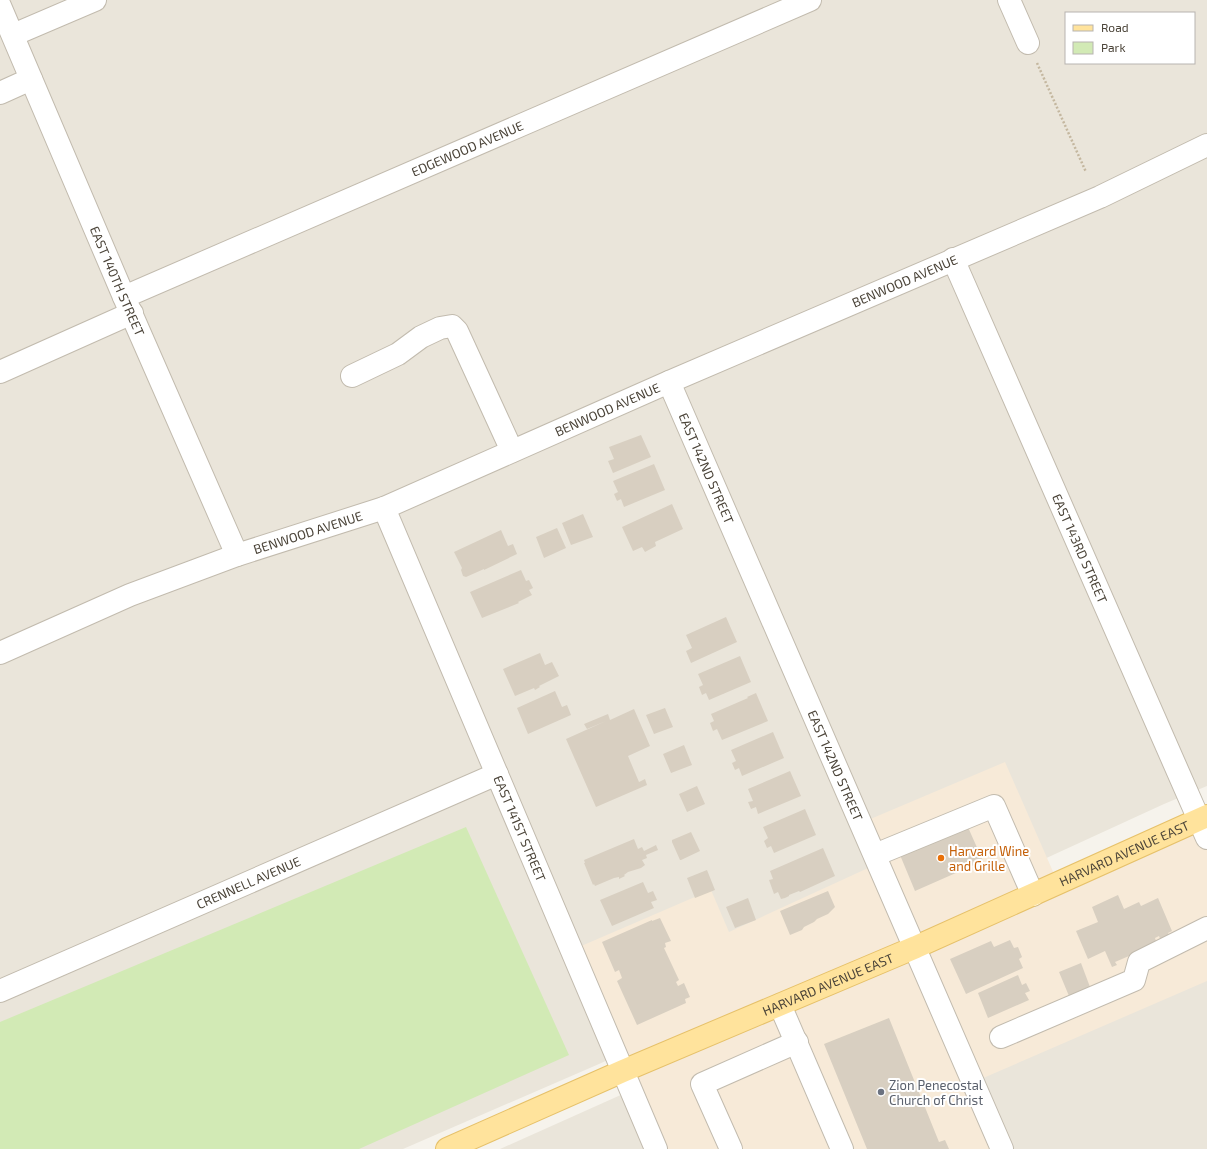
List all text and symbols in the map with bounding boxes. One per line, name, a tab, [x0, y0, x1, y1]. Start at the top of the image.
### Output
legend	[1065, 12, 1195, 64]
text: Road	[1101, 20, 1129, 34]
text: Park	[1101, 40, 1126, 54]
street label: EDGEWOOD AVENUE	[409, 117, 526, 180]
street label: EAST 140TH STREET	[87, 224, 148, 339]
street label: BENWOOD AVENUE	[849, 251, 960, 311]
street label: BENWOOD AVENUE	[552, 379, 662, 440]
street label: EAST 142ND STREET	[675, 410, 738, 526]
street label: EAST 143RD STREET	[1049, 491, 1111, 606]
street label: BENWOOD AVENUE	[251, 507, 364, 557]
street label: EAST 142ND STREET	[804, 708, 867, 824]
street label: EAST 141ST STREET	[490, 773, 550, 884]
street label: HARVARD AVENUE EAST	[1057, 817, 1192, 889]
place label: Harvard Wine and Grille	[949, 843, 1029, 874]
street label: CRENNELL AVENUE	[194, 853, 303, 912]
marker: Harvard Wine and Grille	[936, 853, 946, 863]
street label: HARVARD AVENUE EAST	[760, 949, 896, 1019]
place label: Zion Penecostal Church of Christ	[889, 1077, 983, 1108]
marker: Zion Penecostal Church of Christ	[876, 1087, 886, 1097]

